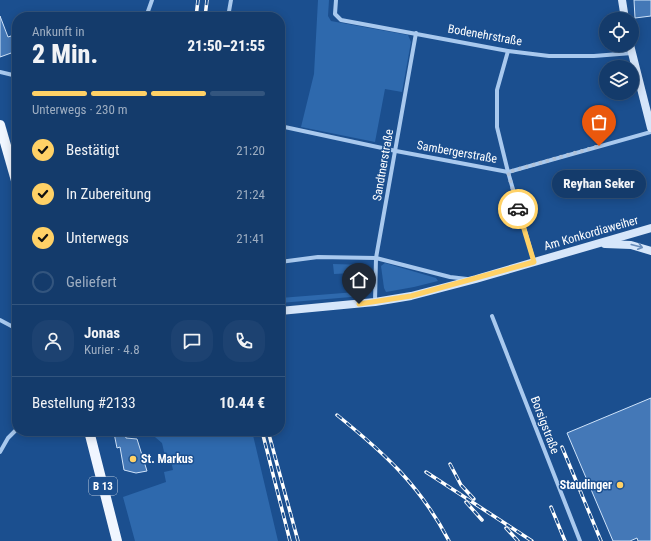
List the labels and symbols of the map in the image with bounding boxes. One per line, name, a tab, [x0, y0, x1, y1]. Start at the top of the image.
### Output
street label: Bodenehrstraße	[447, 22, 524, 48]
pin	[582, 105, 616, 146]
street label: Sandtnerstraße	[370, 128, 396, 202]
street label: Sambergerstraße	[416, 138, 499, 166]
callout: Reyhan Seker	[552, 170, 646, 198]
courier	[498, 189, 538, 229]
street label: Am Konkordiaweiher	[542, 213, 640, 253]
one-way arrow	[630, 243, 643, 250]
pin	[342, 263, 376, 304]
street label: Borsigstraße	[528, 394, 563, 456]
place label: St. Markus	[141, 452, 194, 466]
marker: St. Markus	[128, 454, 138, 464]
road number: B 13	[89, 477, 117, 495]
place label: Staudinger	[560, 478, 612, 492]
marker: Staudinger	[615, 480, 625, 490]

